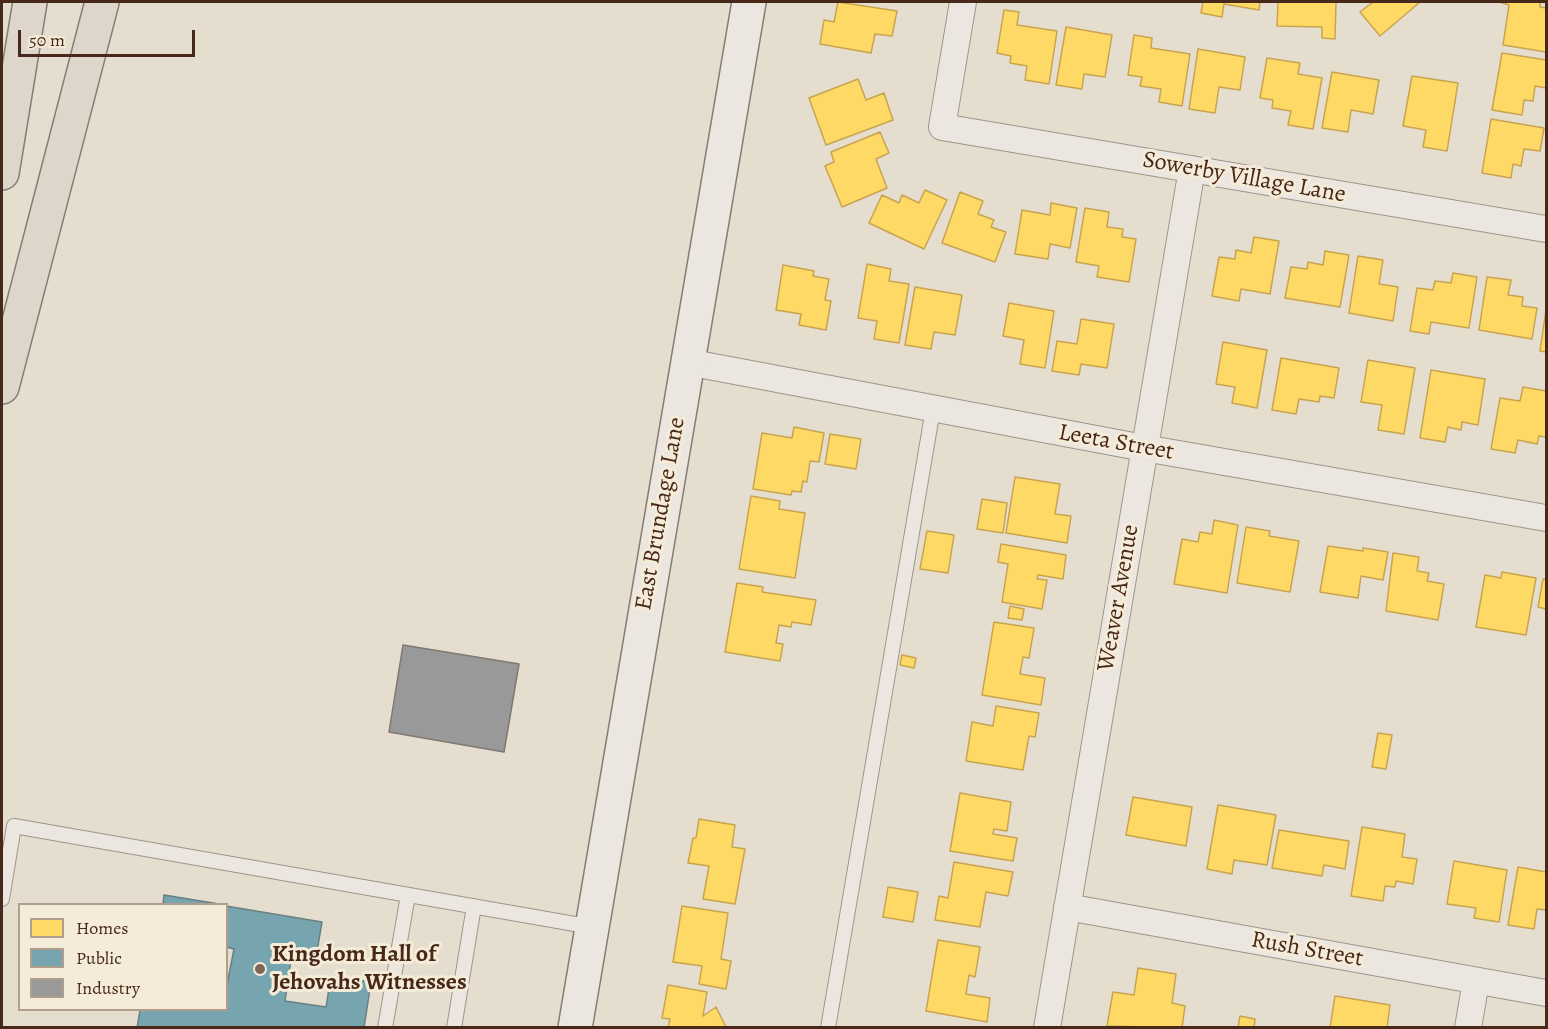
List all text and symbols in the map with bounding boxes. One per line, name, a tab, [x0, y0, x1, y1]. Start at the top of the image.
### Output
scale bar	[21, 18, 198, 56]
text: 50 m	[29, 28, 65, 52]
street label: Sowerby Village Lane	[1140, 146, 1348, 210]
street label: East Brundage Lane	[630, 415, 692, 613]
street label: Leeta Street	[1056, 419, 1176, 467]
street label: Weaver Avenue	[1092, 522, 1146, 674]
legend	[18, 903, 228, 1011]
text: Homes	[76, 916, 128, 940]
street label: Rush Street	[1249, 926, 1365, 974]
place label: Kingdom Hall of Jehovahs Witnesses	[272, 941, 467, 997]
text: Public	[76, 946, 122, 970]
marker: Kingdom Hall of Jehovahs Witnesses	[253, 962, 267, 976]
text: Industry	[76, 976, 140, 1000]

